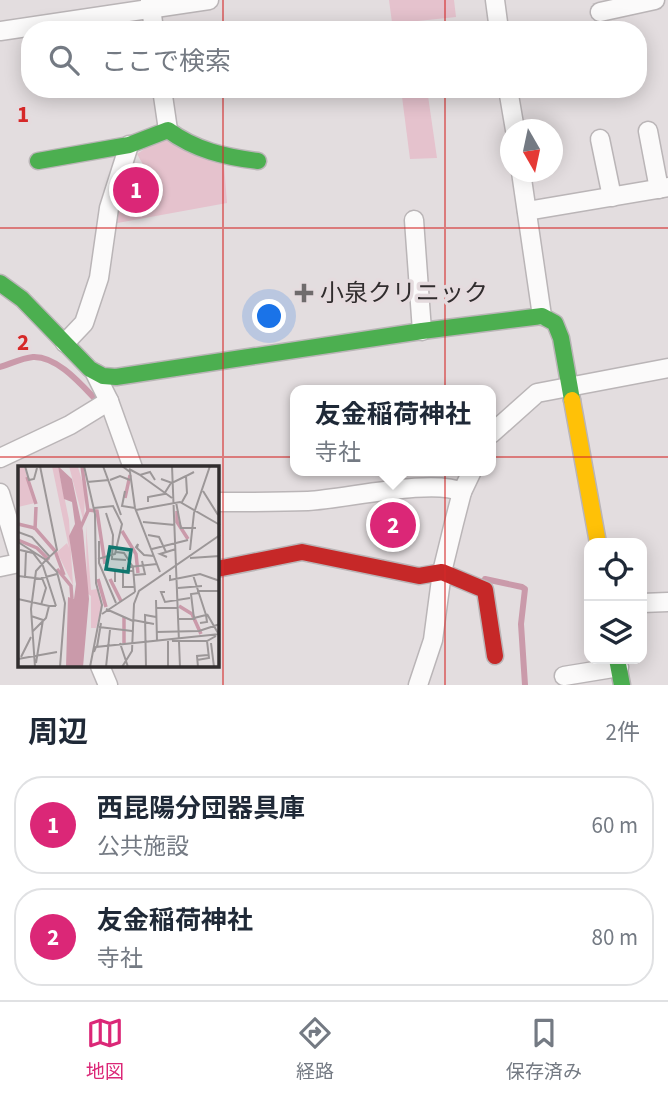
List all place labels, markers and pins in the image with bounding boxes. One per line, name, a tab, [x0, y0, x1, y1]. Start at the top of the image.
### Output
pin: 1	[113, 164, 159, 216]
place label: 小泉クリニック	[320, 276, 488, 311]
marker: 小泉クリニック	[294, 283, 314, 303]
pin: 2	[370, 499, 416, 551]

